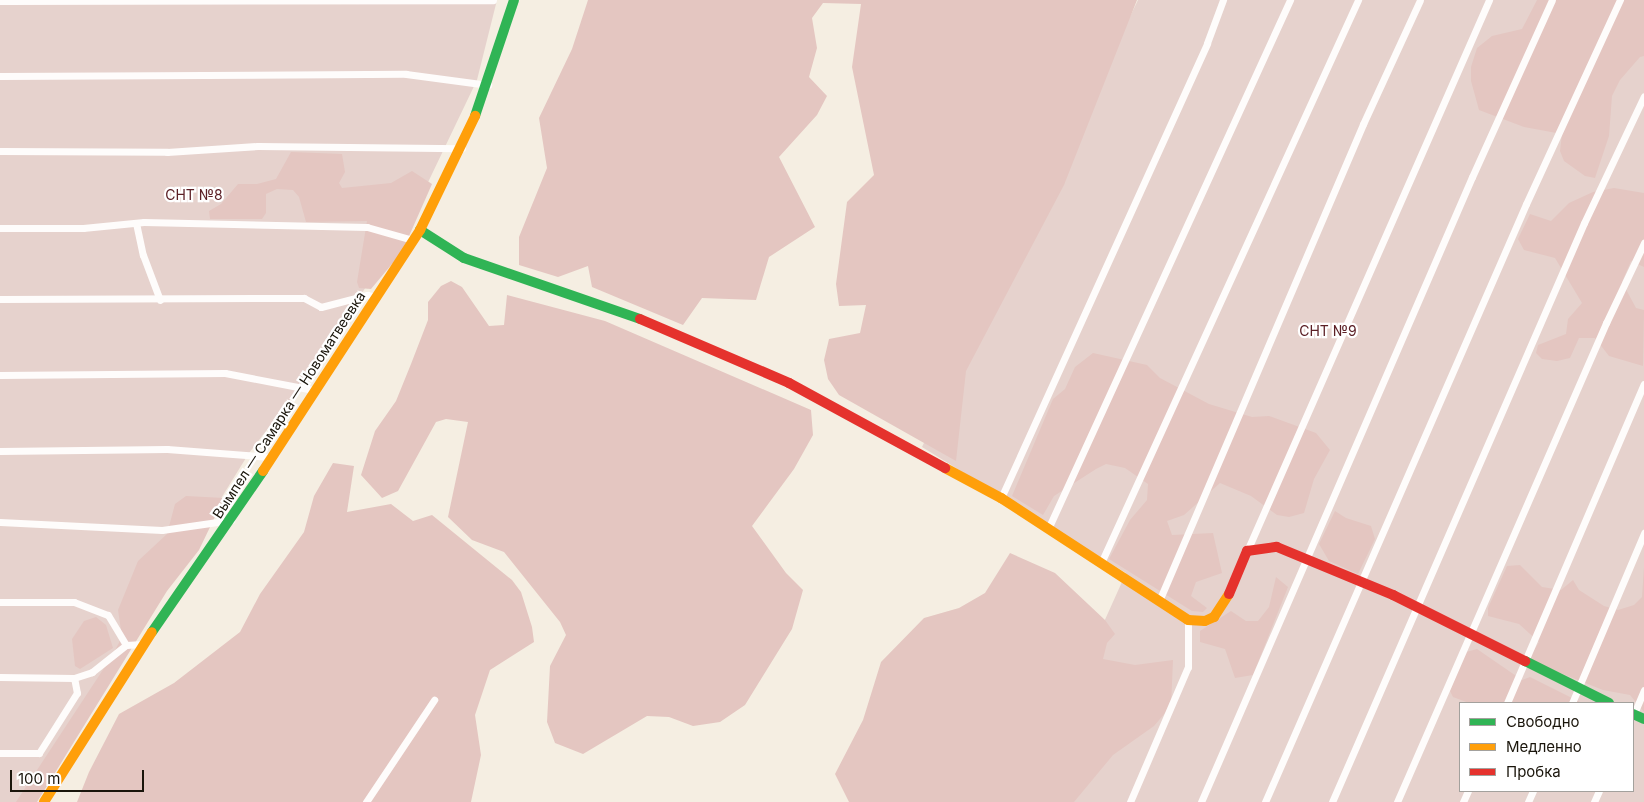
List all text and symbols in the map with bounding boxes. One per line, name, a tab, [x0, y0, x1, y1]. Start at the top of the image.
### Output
park label: СНТ №8	[165, 187, 223, 203]
street label: Вымпел — Самарка — Новоматвеевка	[209, 288, 369, 522]
park label: СНТ №9	[1299, 323, 1357, 339]
legend	[1459, 702, 1634, 792]
text: Свободно	[1506, 712, 1580, 731]
text: Медленно	[1506, 737, 1582, 756]
scale bar	[12, 760, 146, 792]
text: Пробка	[1506, 762, 1561, 781]
text: 100 m	[18, 769, 60, 788]

